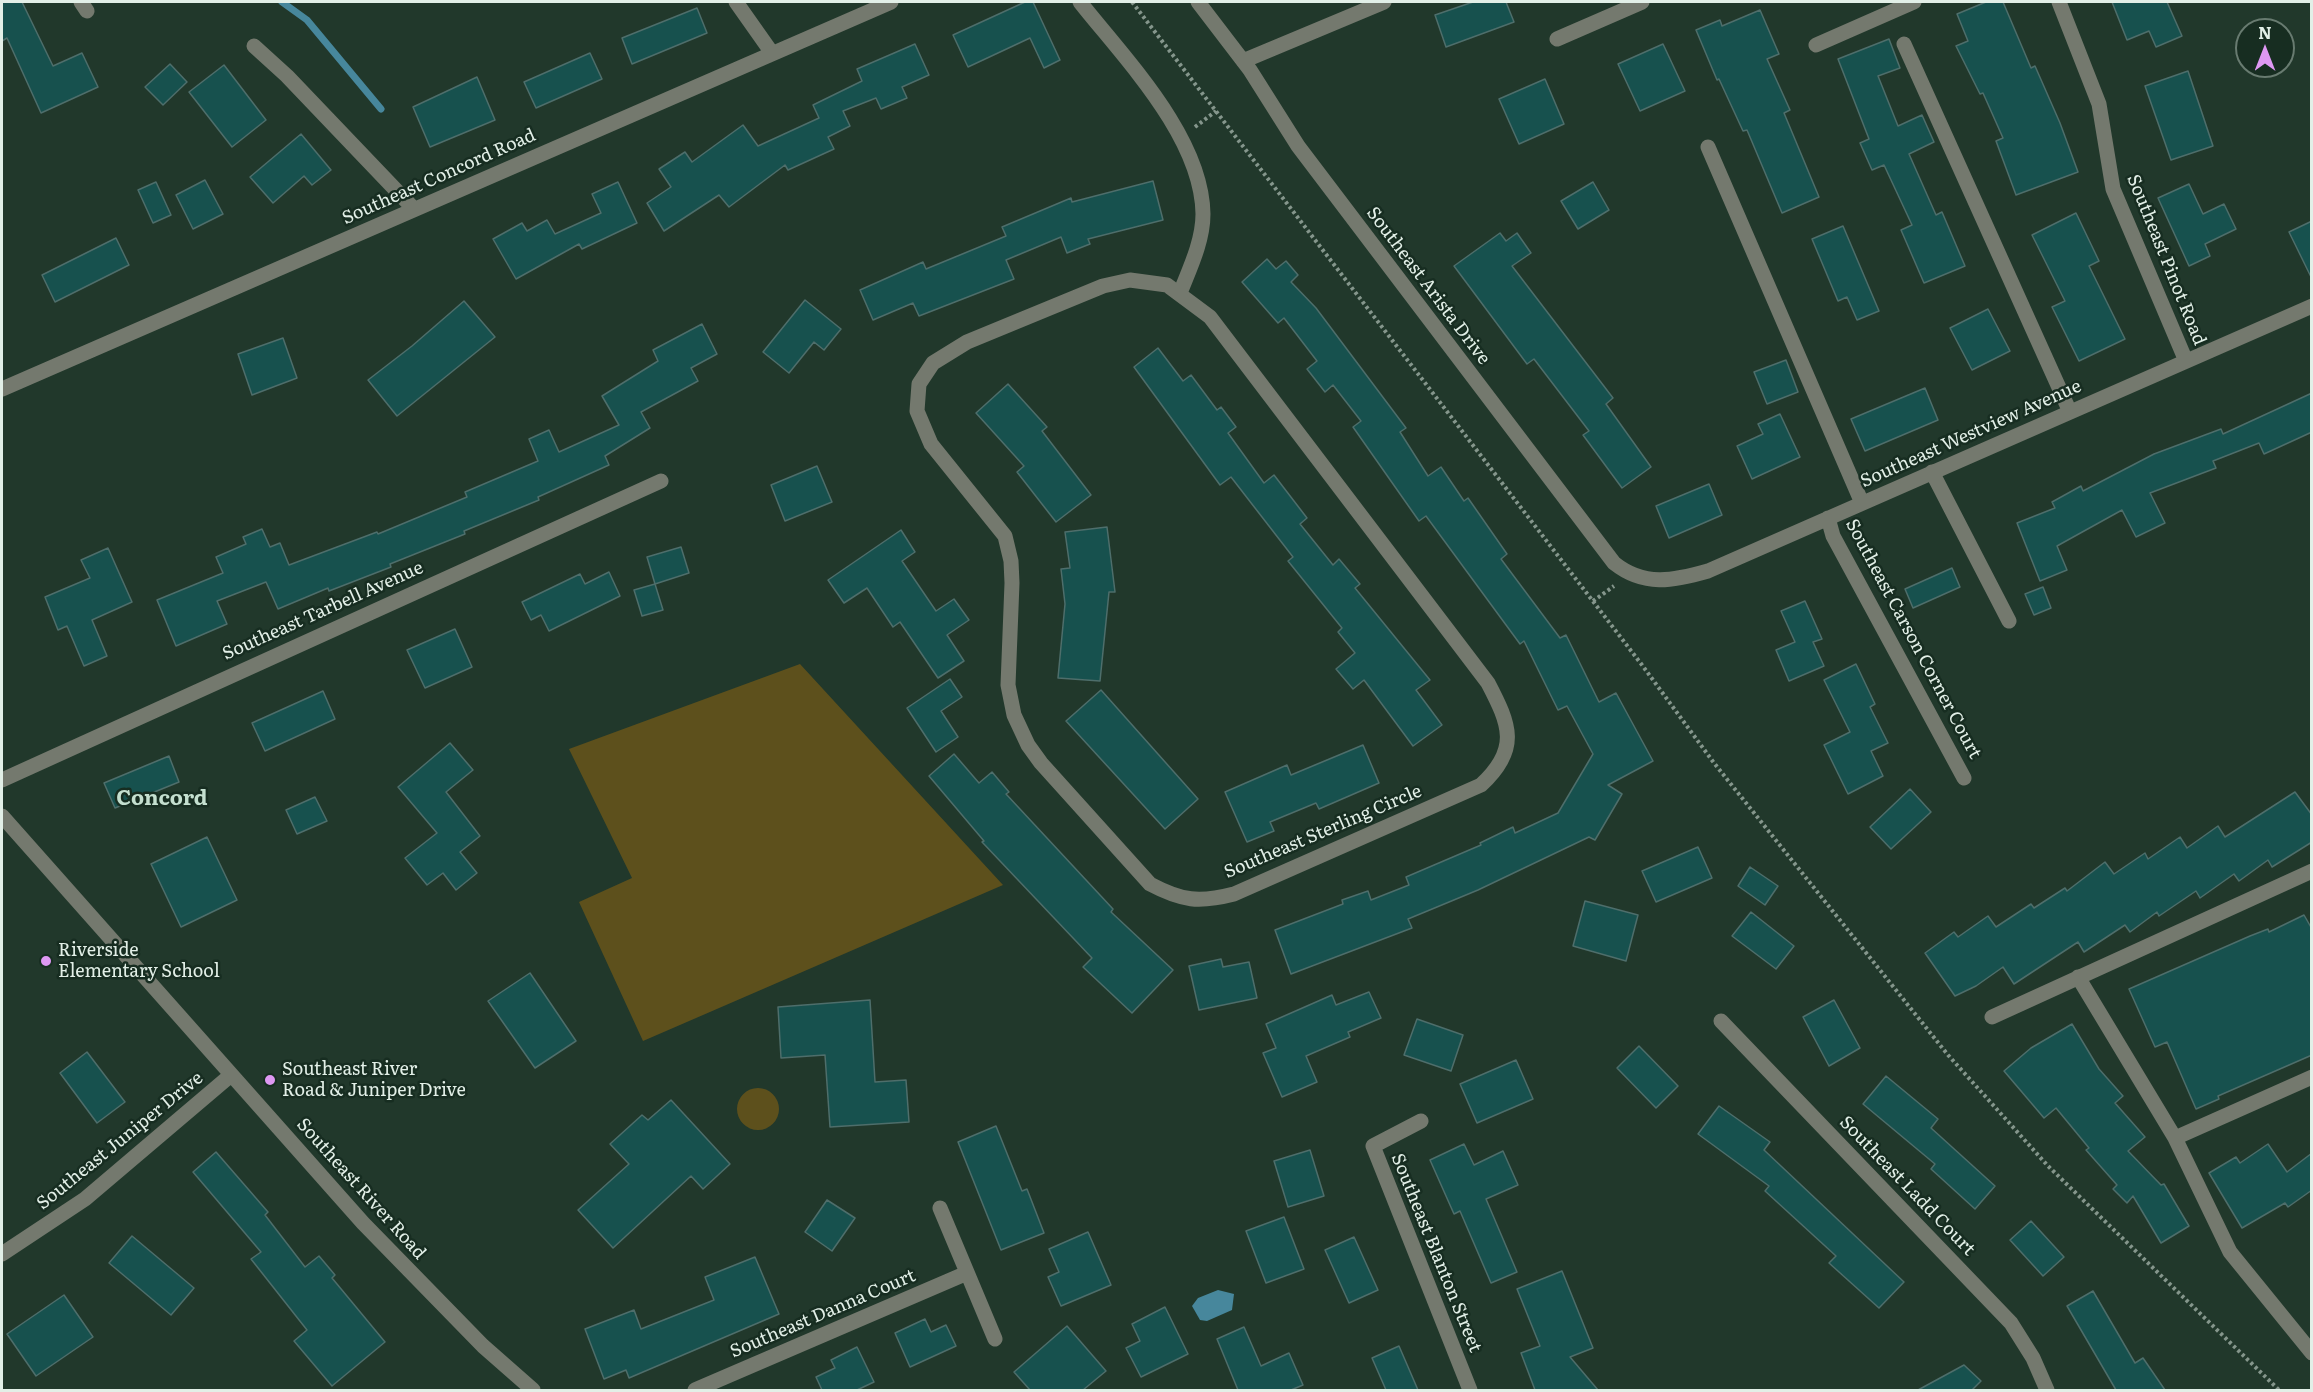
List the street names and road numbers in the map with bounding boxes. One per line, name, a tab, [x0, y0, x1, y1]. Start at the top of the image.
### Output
street label: Southeast Concord Road	[339, 125, 539, 229]
street label: Southeast Pinot Road	[2122, 171, 2210, 349]
street label: Southeast Arista Drive	[1362, 203, 1494, 369]
street label: Southeast Westview Avenue	[1857, 375, 2085, 493]
street label: Southeast Carson Corner Court	[1841, 516, 1985, 762]
street label: Southeast Tarbell Avenue	[219, 557, 427, 665]
street label: Southeast Sterling Circle	[1221, 781, 1425, 883]
street label: Southeast Juniper Drive	[33, 1067, 207, 1215]
street label: Southeast Ladd Court	[1835, 1112, 1979, 1260]
street label: Southeast River Road	[292, 1114, 430, 1264]
street label: Southeast Blanton Street	[1386, 1151, 1486, 1355]
street label: Southeast Danna Court	[727, 1265, 919, 1363]

